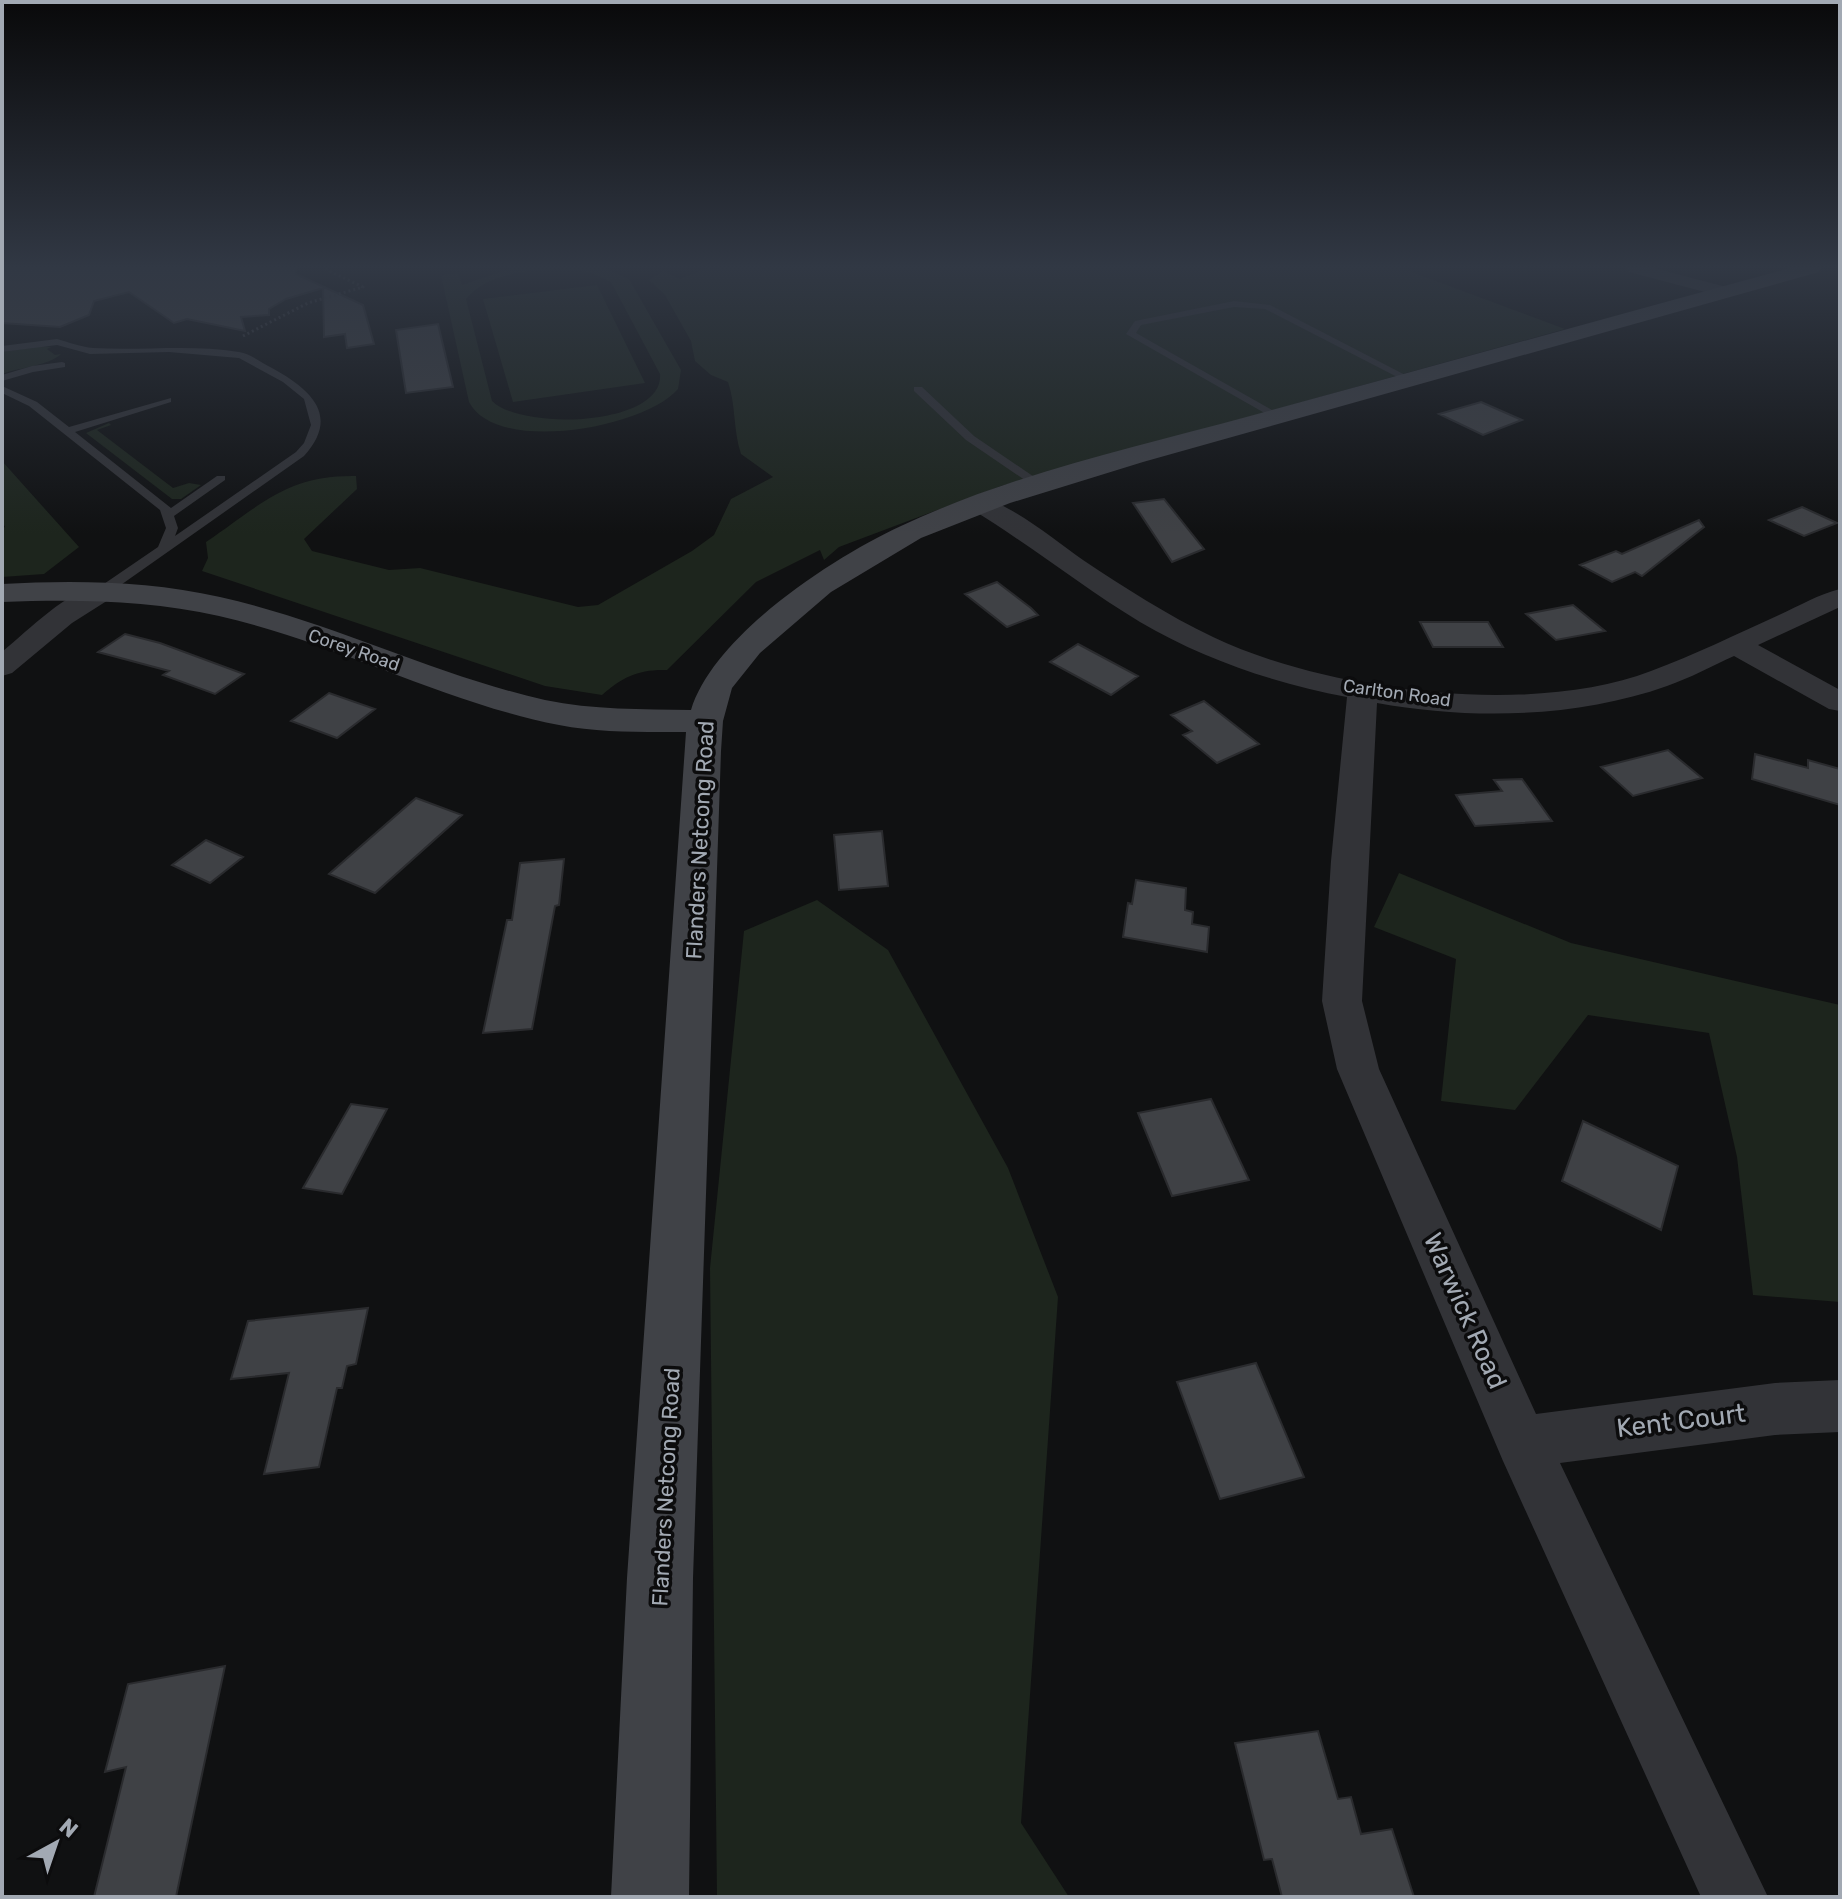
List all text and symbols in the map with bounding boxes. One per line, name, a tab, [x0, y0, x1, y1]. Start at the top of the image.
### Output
street label: Corey Road	[305, 624, 403, 676]
street label: Carlton Road	[1342, 675, 1452, 711]
street label: Flanders Netcong Road	[680, 720, 720, 960]
street label: Warwick Road	[1417, 1228, 1513, 1394]
street label: Flanders Netcong Road	[646, 1367, 686, 1607]
street label: Kent Court	[1615, 1398, 1747, 1444]
north arrow	[16, 1803, 96, 1883]
text: N	[54, 1813, 83, 1843]

